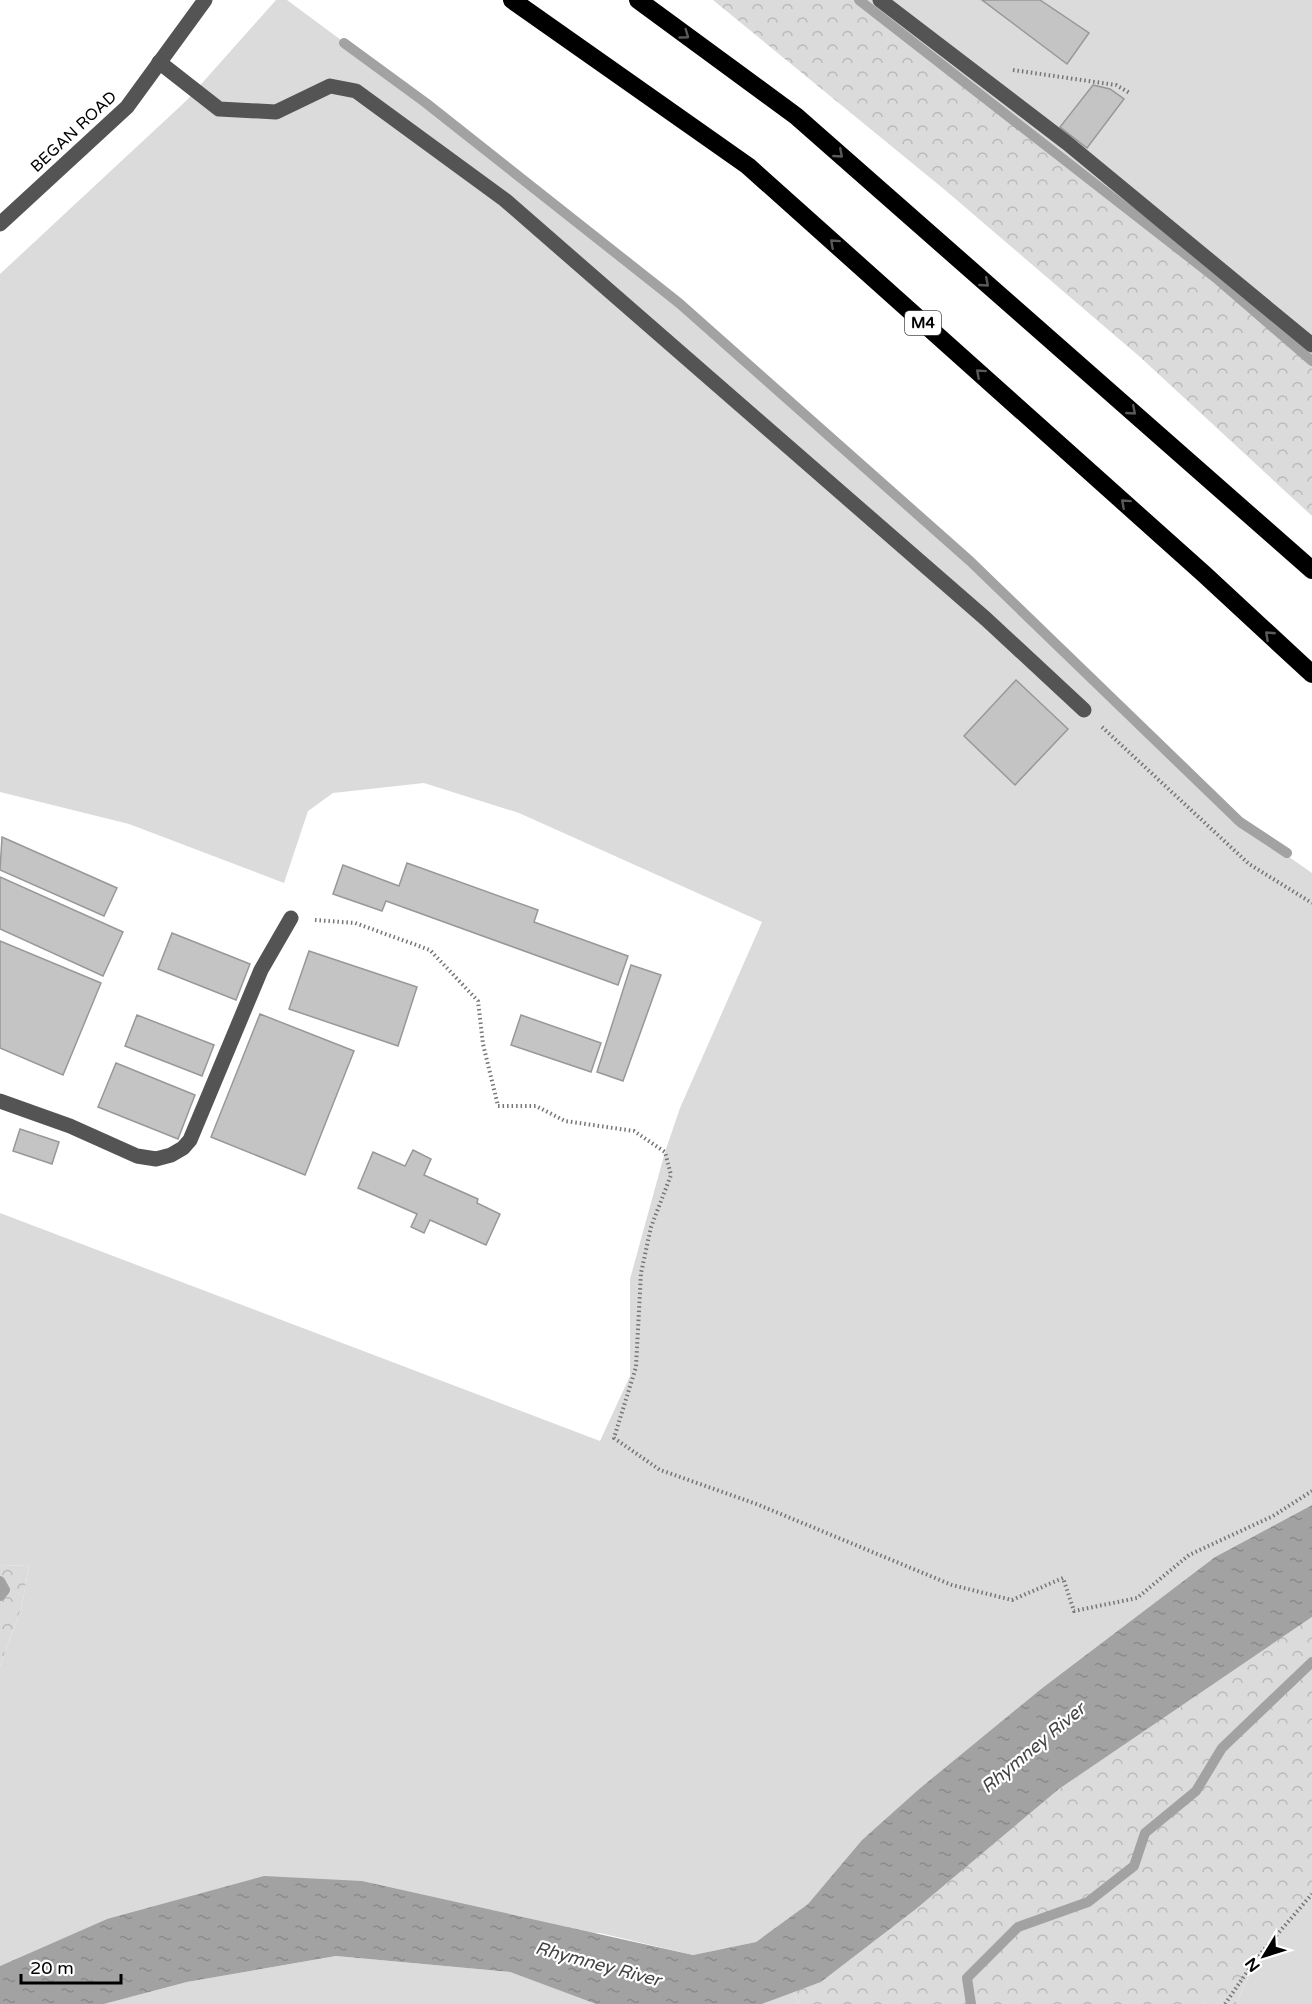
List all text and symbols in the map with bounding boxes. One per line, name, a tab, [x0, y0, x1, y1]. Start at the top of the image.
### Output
one-way arrow	[678, 27, 689, 38]
street label: BEGAN ROAD	[27, 87, 121, 177]
one-way arrow	[832, 147, 843, 158]
one-way arrow	[830, 239, 841, 250]
one-way arrow	[978, 275, 989, 286]
road number: M4	[905, 311, 941, 335]
one-way arrow	[976, 369, 986, 380]
one-way arrow	[1125, 404, 1136, 415]
one-way arrow	[1121, 499, 1132, 510]
one-way arrow	[1265, 631, 1276, 642]
water label: Rhymney River	[977, 1697, 1091, 1798]
north arrow	[1234, 1926, 1294, 1986]
water label: Rhymney River	[533, 1937, 665, 1992]
scale bar	[21, 1947, 122, 1985]
text: N	[1241, 1953, 1265, 1976]
text: 20 m	[30, 1957, 74, 1979]

